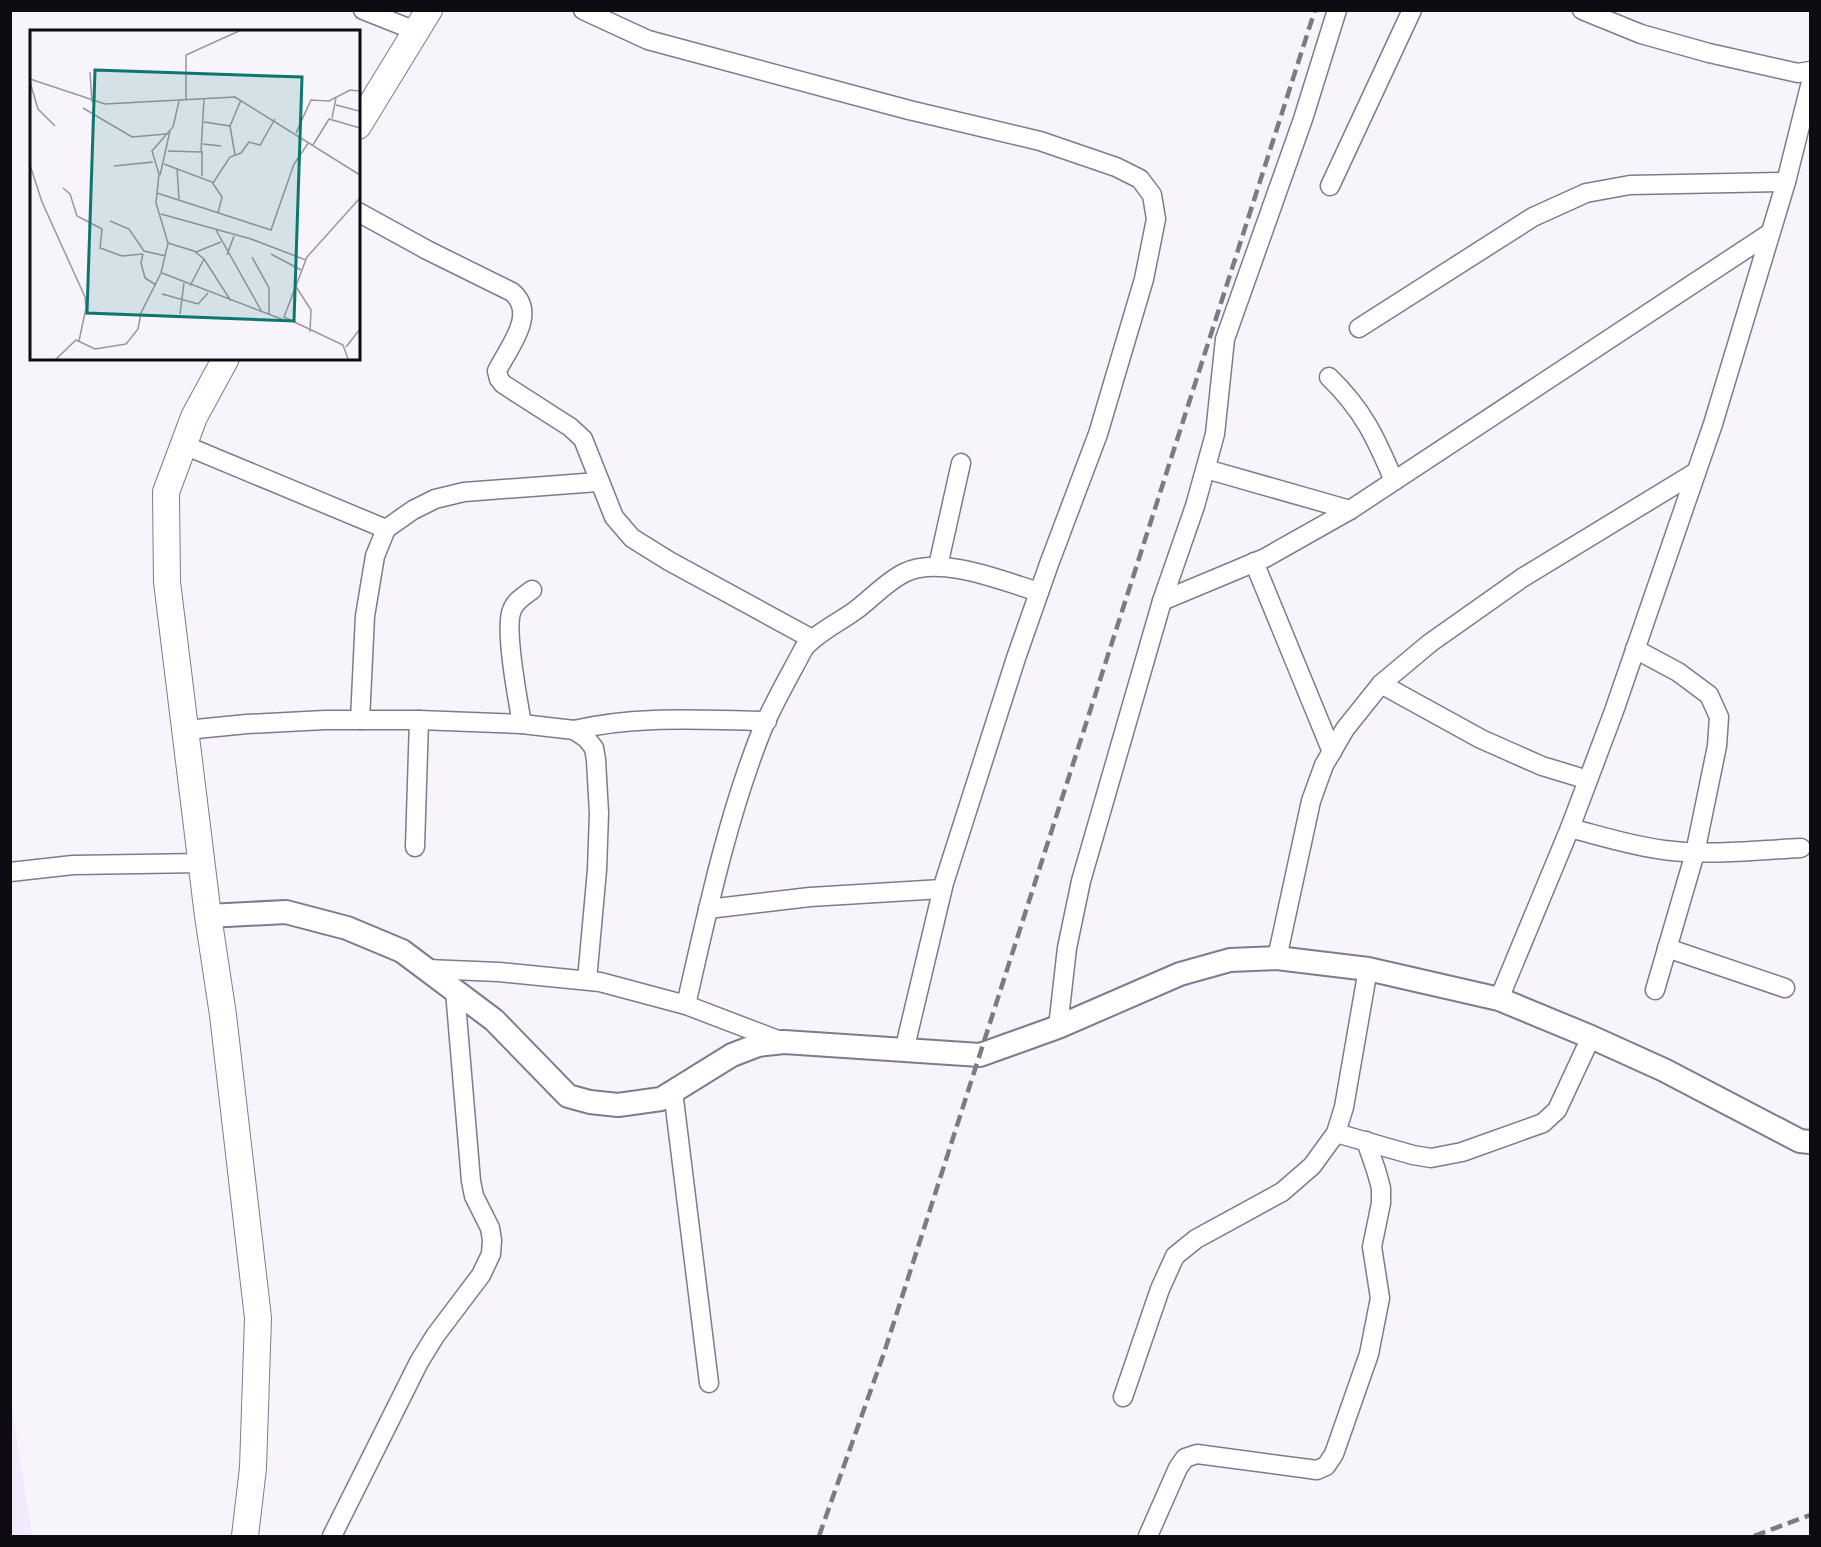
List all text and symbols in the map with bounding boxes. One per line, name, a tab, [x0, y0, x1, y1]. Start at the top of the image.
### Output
inset map	[30, 30, 360, 360]

